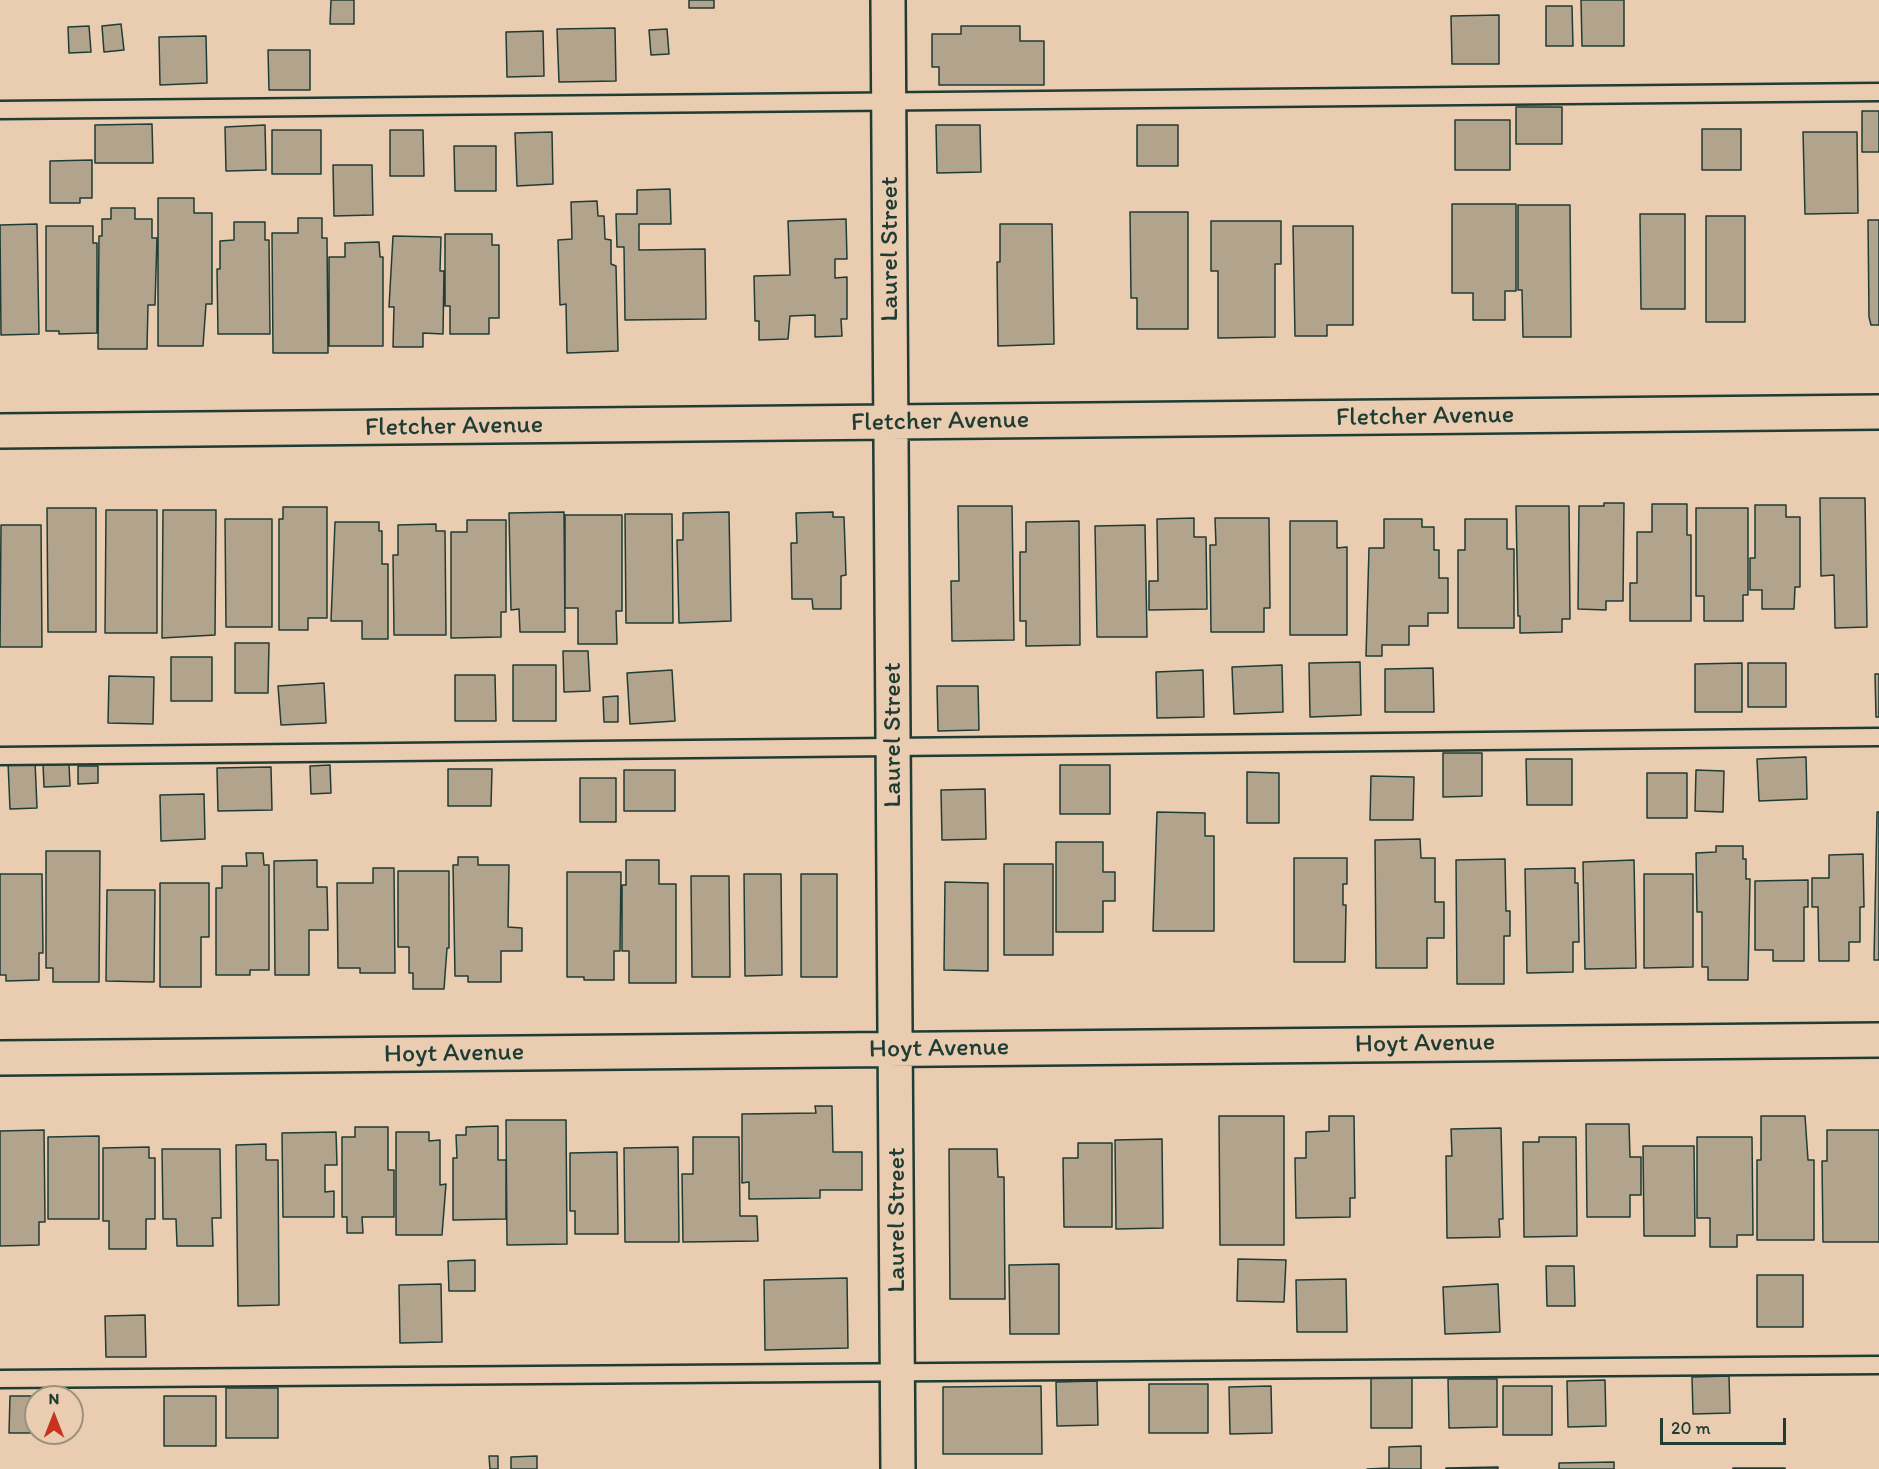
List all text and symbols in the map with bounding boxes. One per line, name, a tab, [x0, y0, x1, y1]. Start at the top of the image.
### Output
street label: Laurel Street	[874, 176, 906, 322]
street label: Fletcher Avenue	[1336, 400, 1514, 434]
street label: Fletcher Avenue	[851, 405, 1029, 439]
street label: Fletcher Avenue	[365, 410, 543, 444]
street label: Laurel Street	[877, 662, 909, 808]
street label: Hoyt Avenue	[1355, 1027, 1495, 1061]
street label: Hoyt Avenue	[869, 1032, 1009, 1066]
street label: Hoyt Avenue	[384, 1037, 524, 1071]
street label: Laurel Street	[881, 1147, 913, 1293]
north arrow	[24, 1385, 84, 1445]
text: N	[49, 1389, 59, 1408]
scale bar	[1663, 1406, 1789, 1444]
text: 20 m	[1671, 1417, 1711, 1439]

